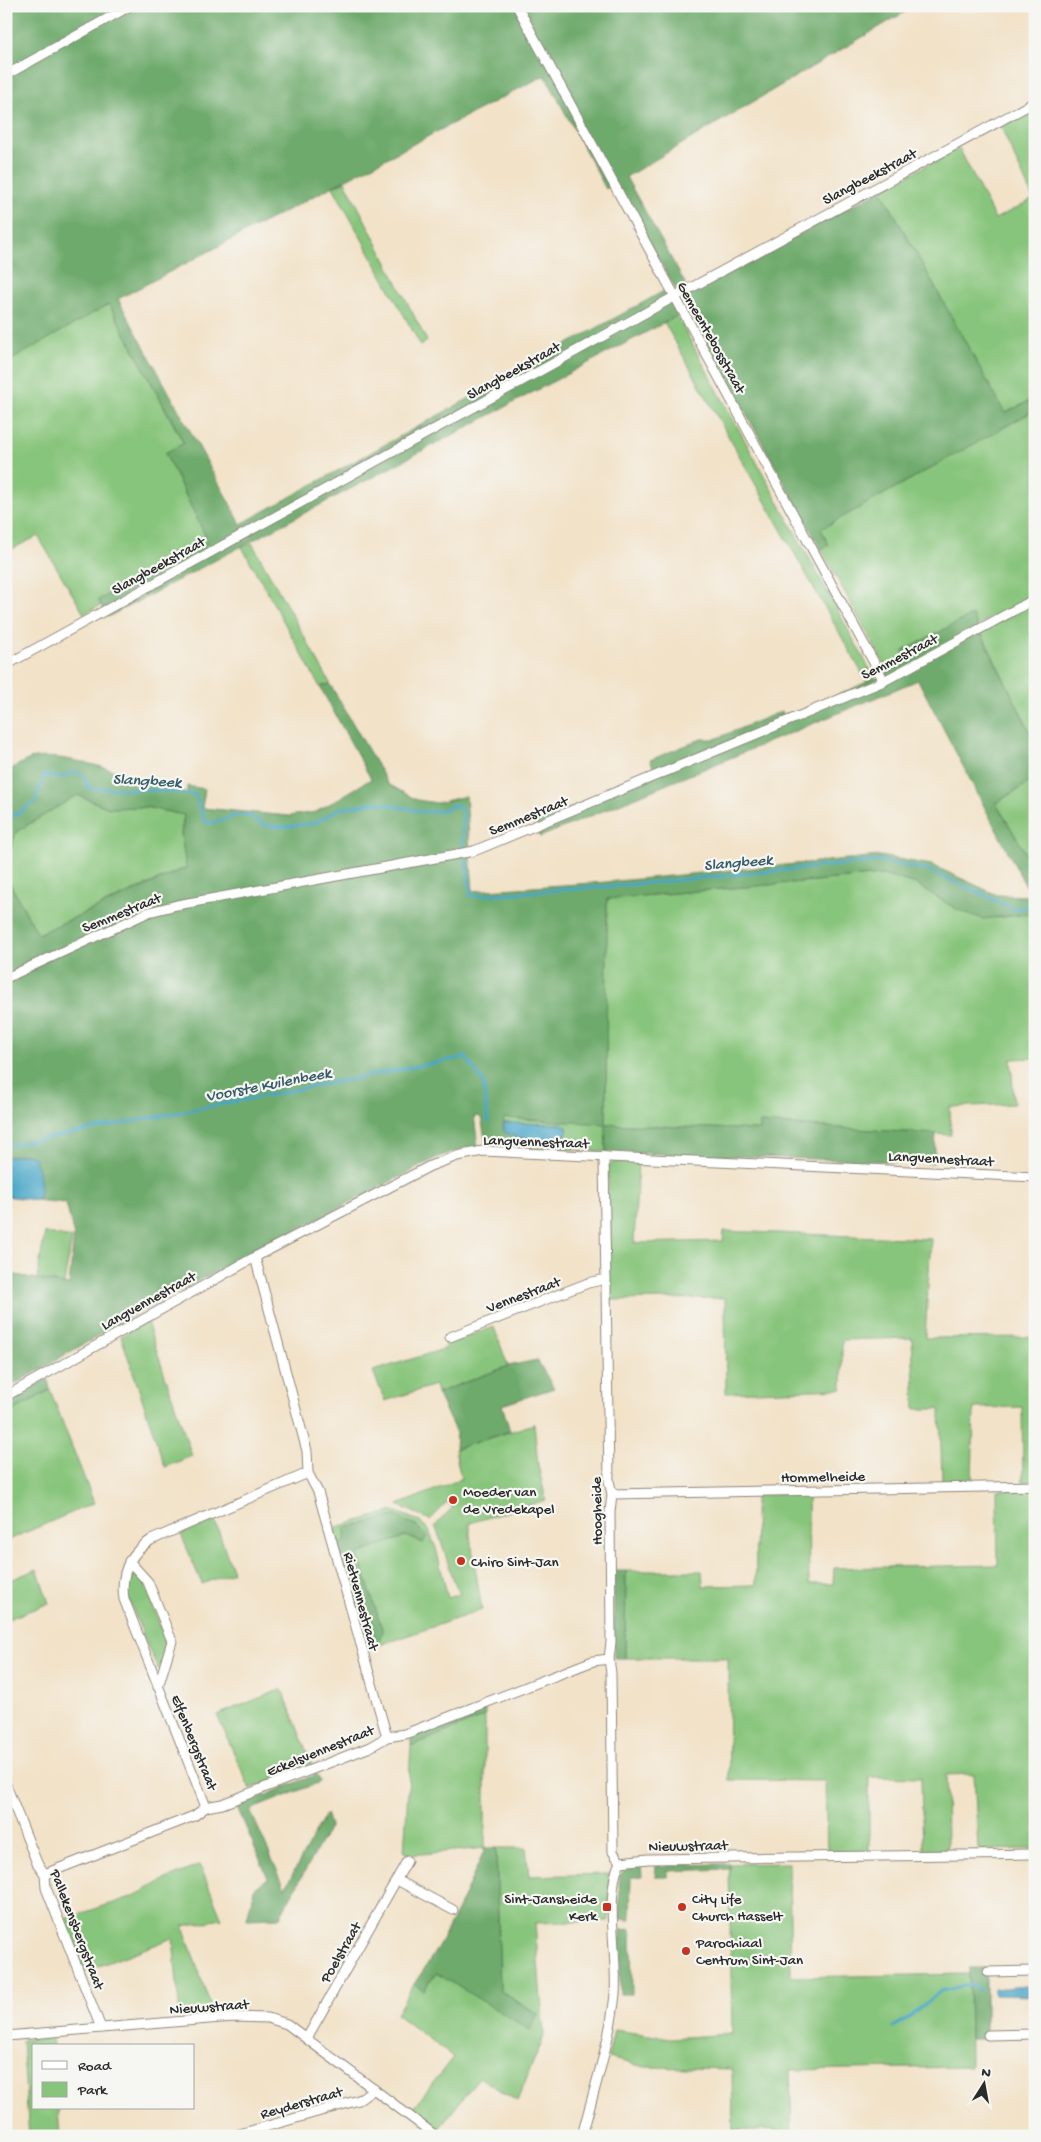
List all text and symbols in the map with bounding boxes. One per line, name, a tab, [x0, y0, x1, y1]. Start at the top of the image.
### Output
street label: Slangbeekstraat	[820, 145, 922, 210]
street label: Gemeentebosstraat	[672, 279, 749, 399]
street label: Slangbeekstraat	[464, 338, 565, 405]
street label: Slangbeekstraat	[109, 533, 210, 600]
street label: Semmestraat	[859, 630, 943, 685]
water label: Slangbeek	[112, 771, 183, 794]
street label: Semmestraat	[487, 792, 573, 841]
water label: Slangbeek	[703, 852, 775, 877]
street label: Semmestraat	[80, 889, 166, 938]
water label: Voorste Kuilenbeek	[205, 1065, 335, 1108]
street label: Langvennestraat	[483, 1132, 591, 1154]
street label: Langvennestraat	[888, 1148, 996, 1172]
street label: Langvennestraat	[98, 1267, 201, 1335]
street label: Vennestraat	[483, 1273, 565, 1319]
street label: Hommelheide	[781, 1468, 866, 1488]
street label: Hoogheide	[588, 1476, 608, 1545]
place label: Moeder van de Vredekapel	[463, 1484, 554, 1519]
marker: Moeder van de Vredekapel	[447, 1494, 459, 1506]
street label: Rietvennestraat	[338, 1550, 382, 1654]
place label: Chiro Sint-Jan	[471, 1554, 559, 1572]
marker: Chiro Sint-Jan	[455, 1555, 467, 1567]
street label: Elfenbergstraat	[166, 1692, 221, 1795]
street label: Eckelsvennestraat	[265, 1721, 379, 1782]
street label: Nieuwstraat	[648, 1837, 730, 1857]
street label: Pallekensbergstraat	[45, 1866, 108, 1994]
place label: Sint-Jansheide Kerk	[504, 1891, 598, 1926]
place label: City Life Church Hasselt	[692, 1891, 784, 1926]
marker: Sint-Jansheide Kerk	[601, 1901, 613, 1913]
marker: City Life Church Hasselt	[676, 1901, 688, 1913]
street label: Poelstraat	[317, 1918, 367, 1987]
place label: Parochiaal Centrum Sint-Jan	[695, 1935, 803, 1970]
marker: Parochiaal Centrum Sint-Jan	[680, 1945, 692, 1957]
street label: Nieuwstraat	[169, 1996, 251, 2020]
legend	[32, 2044, 195, 2110]
text: Road	[78, 2058, 112, 2076]
north arrow	[958, 2060, 1008, 2110]
text: N	[980, 2064, 992, 2083]
text: Park	[77, 2082, 108, 2100]
street label: Reyderstraat	[258, 2083, 346, 2124]

